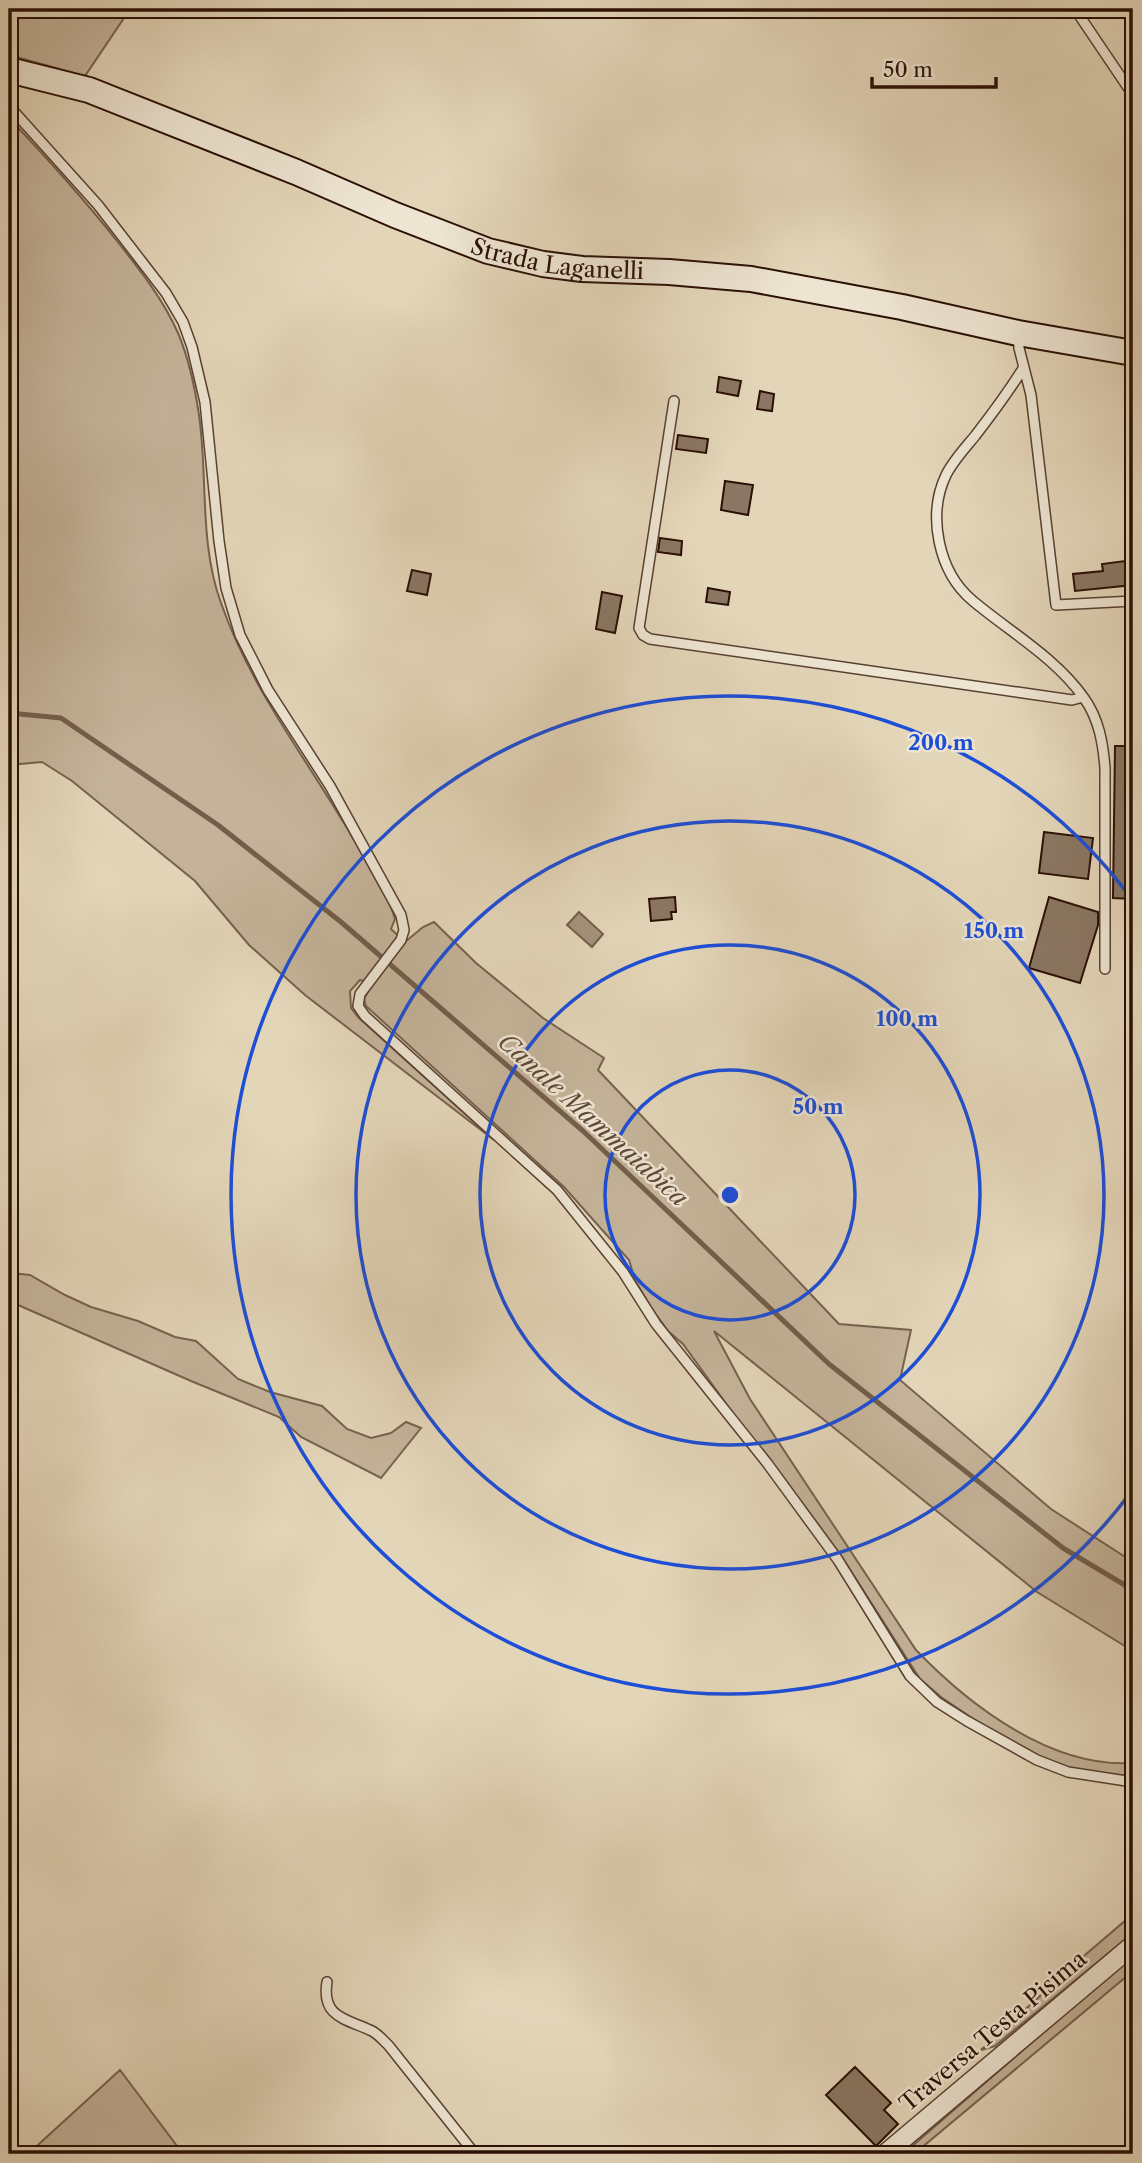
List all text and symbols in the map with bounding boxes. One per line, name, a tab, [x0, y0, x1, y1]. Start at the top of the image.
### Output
scale bar	[872, 46, 997, 90]
text: 50 m	[883, 57, 933, 82]
street label: Strada Laganelli	[467, 232, 644, 285]
text: 200 m	[908, 730, 974, 755]
text: 150 m	[964, 918, 1024, 943]
text: 100 m	[876, 1006, 938, 1031]
water label: Canale Mammaiabica	[493, 1027, 694, 1212]
text: 50 m	[792, 1094, 844, 1119]
centre of rings	[718, 1183, 742, 1207]
street label: Traversa Testa Pisima	[894, 1944, 1093, 2117]

